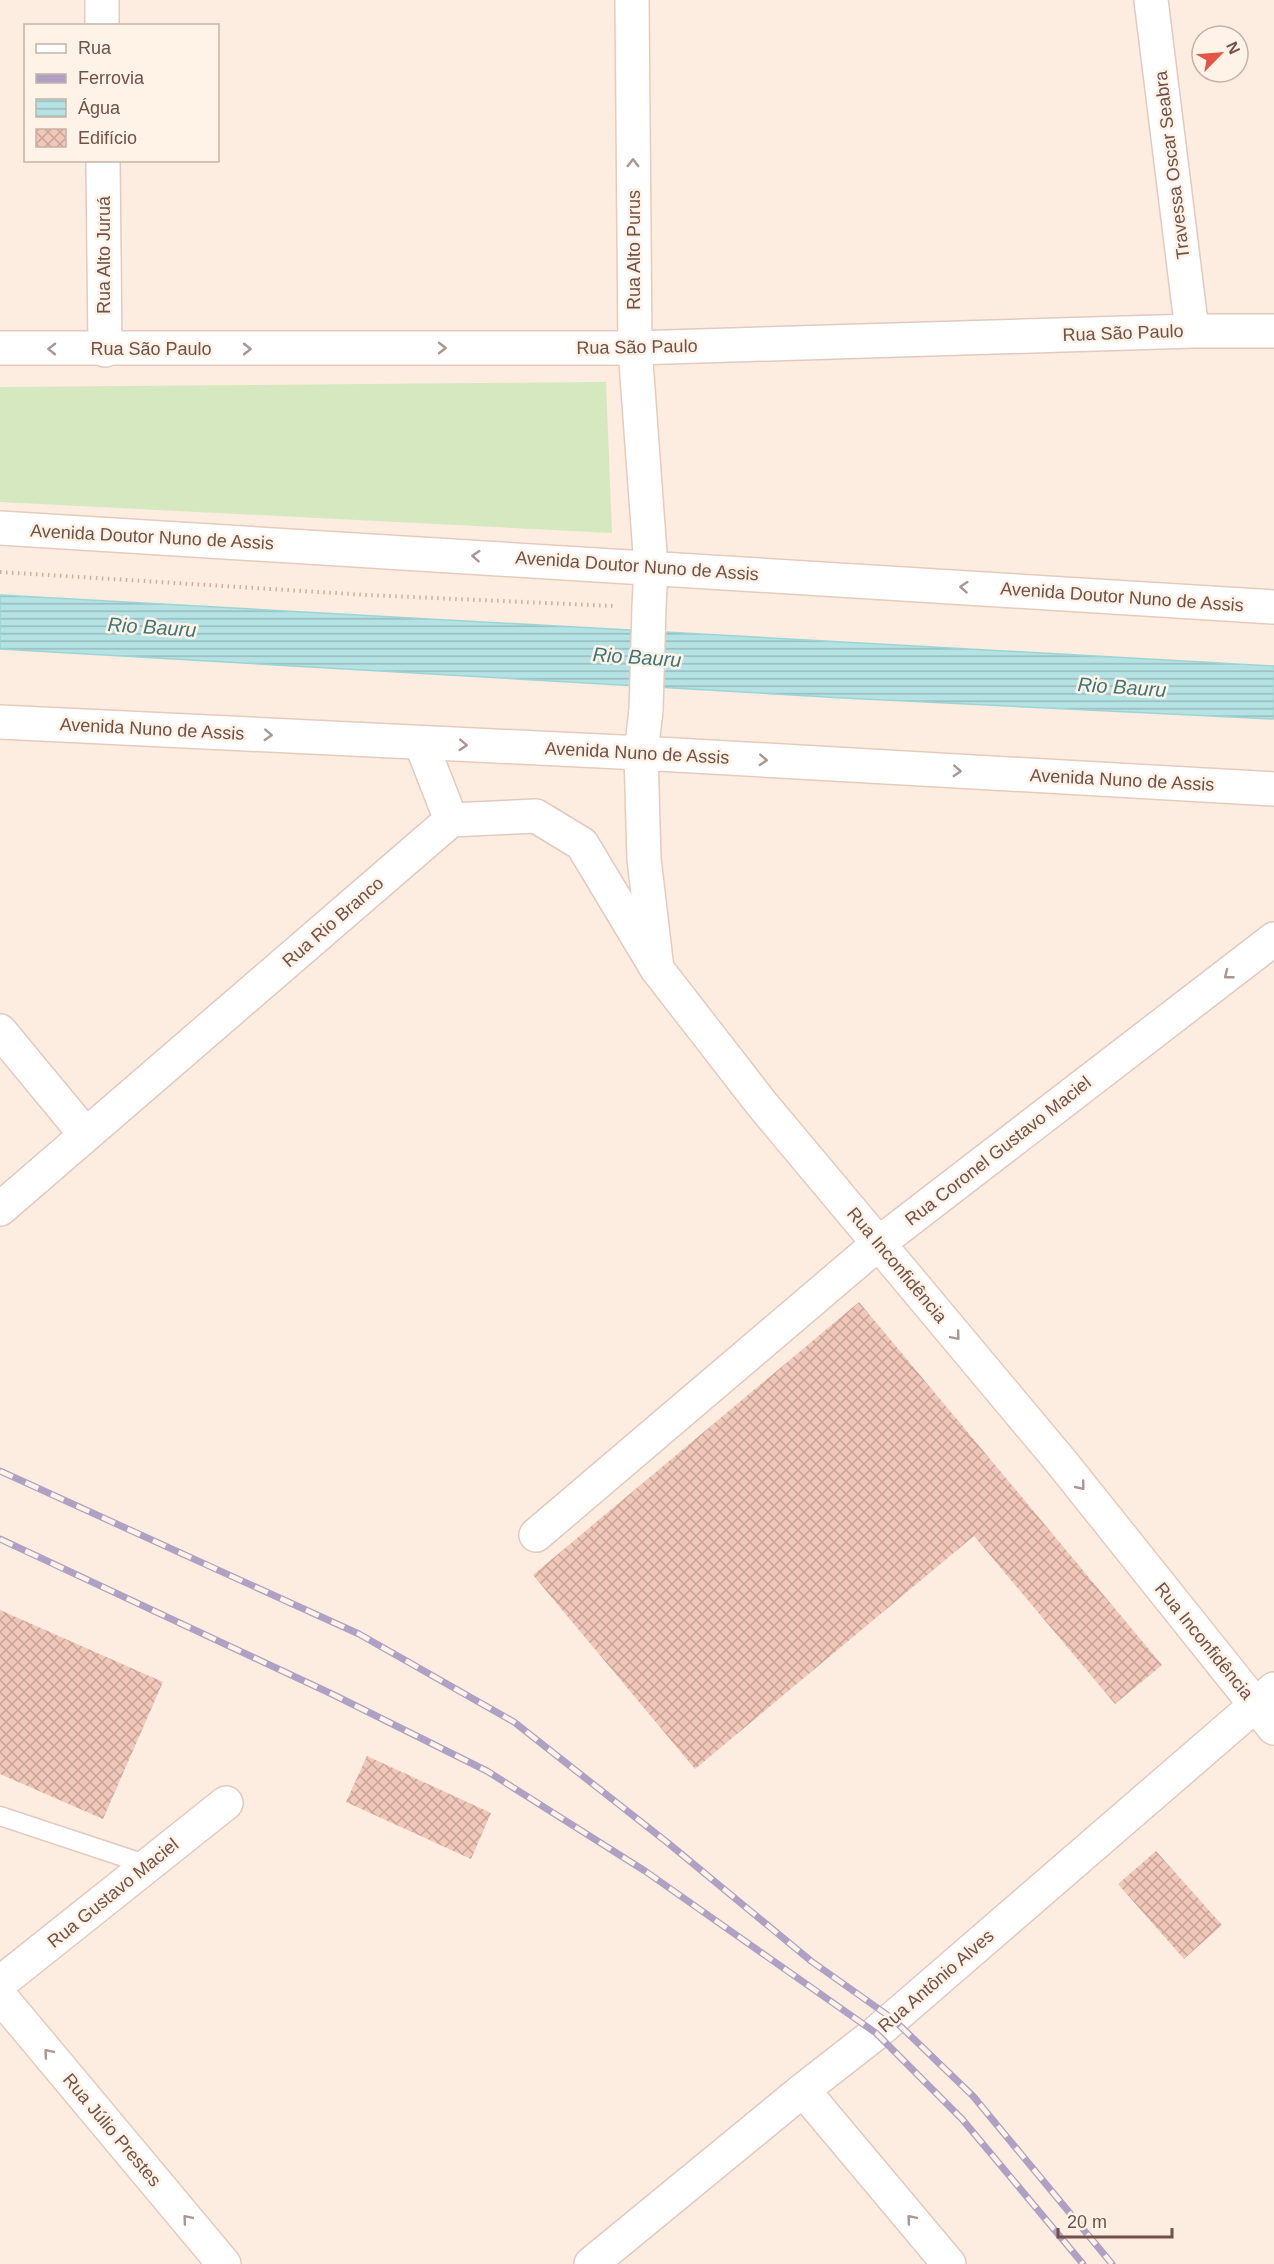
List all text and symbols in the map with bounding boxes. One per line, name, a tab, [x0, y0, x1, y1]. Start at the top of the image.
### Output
legend	[24, 24, 219, 162]
north arrow	[1190, 24, 1250, 84]
text: Rua	[78, 38, 112, 58]
text: N	[1223, 39, 1243, 57]
text: Ferrovia	[78, 68, 145, 88]
street label: Travessa Oscar Seabra	[1150, 69, 1193, 260]
text: Água	[78, 98, 121, 118]
text: Edifício	[78, 128, 137, 148]
one-way arrow	[627, 159, 640, 168]
street label: Rua Alto Purus	[624, 190, 644, 310]
street label: Rua Alto Juruá	[94, 195, 114, 314]
street label: Rua São Paulo	[1062, 321, 1184, 345]
street label: Rua São Paulo	[576, 336, 698, 358]
street label: Rua São Paulo	[90, 339, 212, 359]
one-way arrow	[438, 342, 447, 354]
one-way arrow	[48, 343, 57, 355]
one-way arrow	[243, 343, 252, 355]
street label: Avenida Doutor Nuno de Assis	[30, 521, 274, 553]
street label: Avenida Doutor Nuno de Assis	[515, 548, 759, 584]
one-way arrow	[472, 550, 481, 563]
street label: Avenida Doutor Nuno de Assis	[1000, 579, 1244, 615]
one-way arrow	[960, 581, 969, 594]
water label: Rio Bauru	[107, 613, 197, 641]
water label: Rio Bauru	[592, 643, 682, 671]
water label: Rio Bauru	[1077, 673, 1167, 701]
street label: Avenida Nuno de Assis	[59, 714, 245, 744]
one-way arrow	[264, 729, 273, 742]
one-way arrow	[458, 738, 467, 751]
street label: Avenida Nuno de Assis	[544, 738, 730, 768]
one-way arrow	[758, 754, 767, 767]
one-way arrow	[953, 765, 962, 778]
street label: Avenida Nuno de Assis	[1029, 765, 1215, 795]
street label: Rua Rio Branco	[278, 873, 388, 971]
one-way arrow	[1223, 967, 1234, 978]
street label: Rua Coronel Gustavo Maciel	[901, 1072, 1095, 1230]
street label: Rua Inconfidência	[843, 1203, 952, 1327]
one-way arrow	[949, 1329, 960, 1340]
one-way arrow	[1074, 1479, 1085, 1490]
street label: Rua Inconfidência	[1151, 1579, 1258, 1704]
street label: Rua Gustavo Maciel	[44, 1834, 182, 1952]
street label: Rua Antônio Alves	[874, 1926, 998, 2036]
one-way arrow	[45, 2049, 56, 2060]
street label: Rua Júlio Prestes	[59, 2070, 165, 2190]
scale bar	[1058, 2201, 1172, 2239]
text: 20 m	[1067, 2212, 1107, 2232]
one-way arrow	[183, 2215, 194, 2226]
one-way arrow	[908, 2215, 919, 2226]

